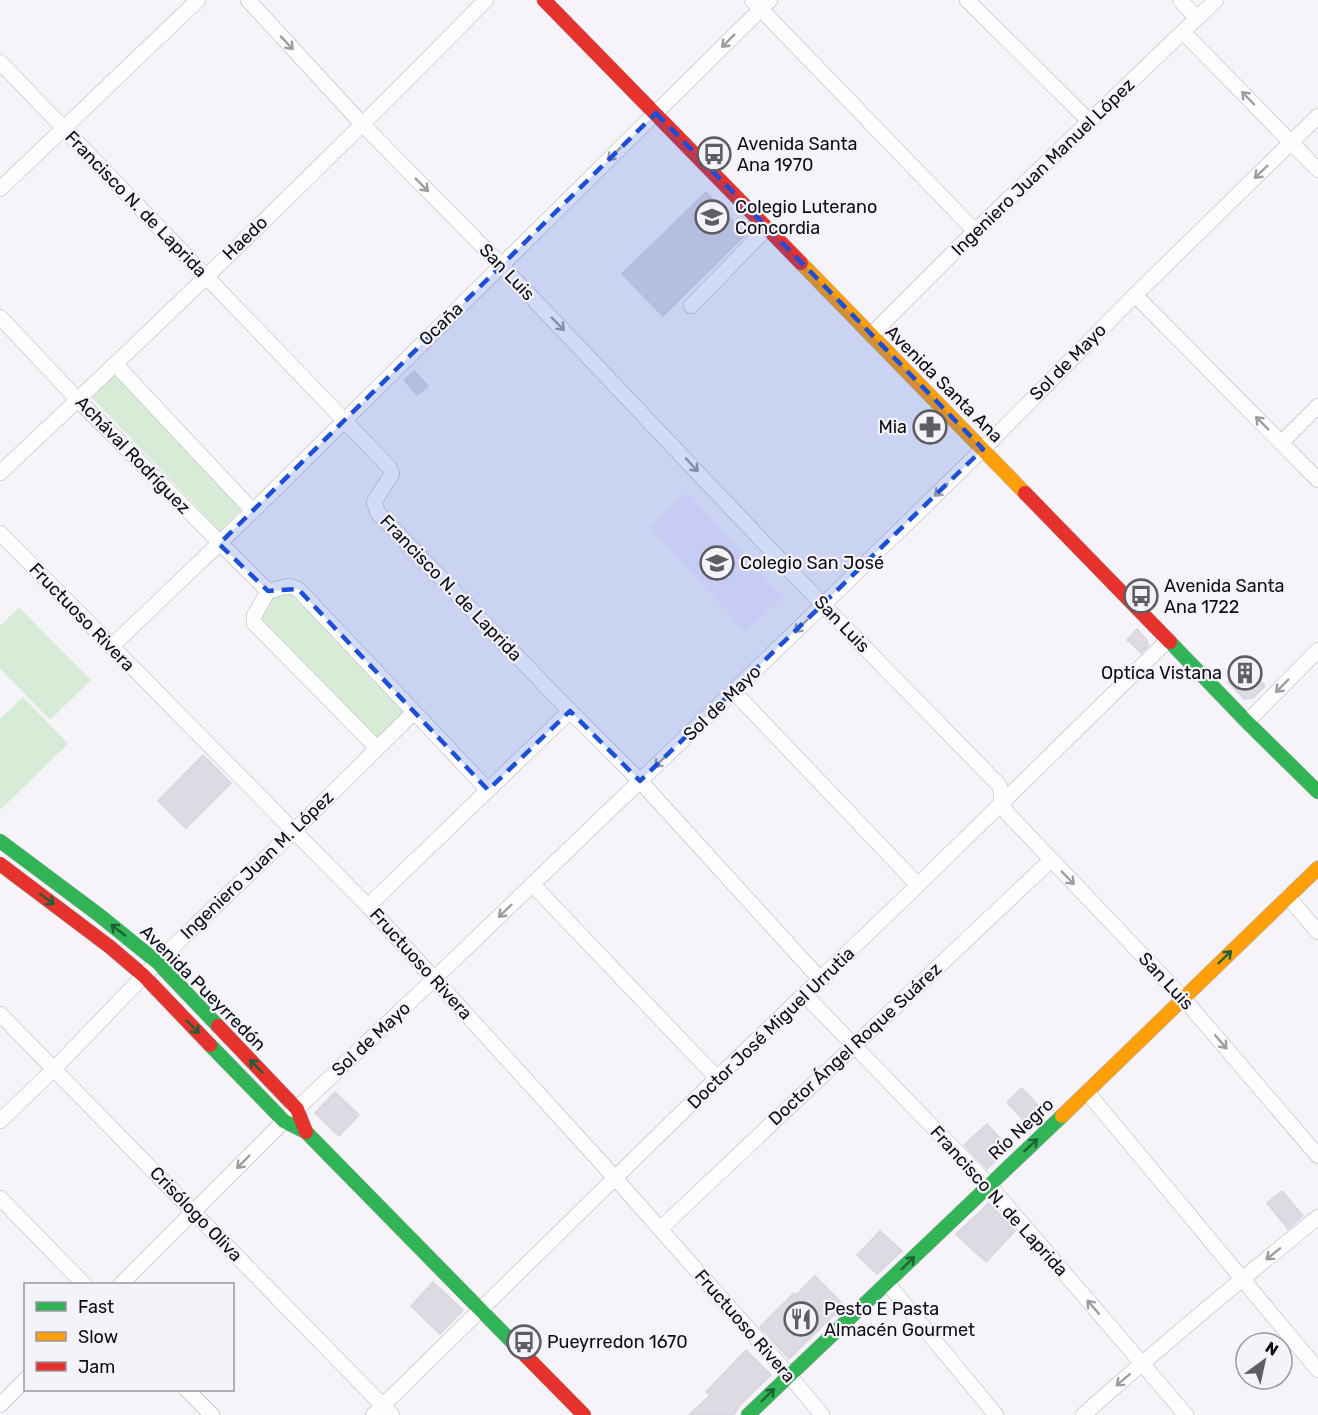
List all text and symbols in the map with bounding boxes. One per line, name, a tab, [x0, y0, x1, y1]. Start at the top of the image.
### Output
one-way arrow	[721, 34, 736, 48]
one-way arrow	[280, 35, 294, 50]
street label: Ingeniero Juan Manuel López	[947, 74, 1139, 260]
one-way arrow	[1240, 91, 1255, 106]
street label: Francisco N. de Laprida	[60, 126, 212, 282]
place label: Avenida Santa Ana 1970	[737, 133, 857, 176]
bus stop icon: Avenida Santa Ana 1970	[696, 136, 732, 172]
one-way arrow	[607, 146, 622, 161]
one-way arrow	[1253, 164, 1268, 179]
one-way arrow	[414, 177, 429, 192]
place label: Colegio Luterano Concordia	[735, 196, 877, 239]
school or university icon: Colegio Luterano Concordia	[694, 199, 730, 235]
street label: Haedo	[218, 211, 272, 265]
street label: San Luis	[475, 239, 539, 305]
street label: Ocaña	[414, 298, 468, 350]
one-way arrow	[550, 317, 565, 332]
street label: Sol de Mayo	[1025, 319, 1111, 405]
street label: Avenida Santa Ana	[881, 321, 1007, 447]
street label: Achával Rodríguez	[71, 391, 195, 519]
pharmacy icon: Mia	[912, 409, 948, 445]
one-way arrow	[1255, 415, 1270, 430]
place label: Mia	[878, 416, 907, 438]
one-way arrow	[685, 458, 699, 473]
one-way arrow	[933, 482, 948, 497]
street label: Francisco N. de Laprida	[375, 510, 527, 666]
school or university icon: Colegio San José	[699, 545, 735, 581]
place label: Colegio San José	[740, 552, 884, 574]
street label: Fructuoso Rivera	[25, 558, 139, 676]
place label: Avenida Santa Ana 1722	[1164, 575, 1284, 618]
bus stop icon: Avenida Santa Ana 1722	[1123, 578, 1159, 614]
street label: San Luis	[810, 591, 874, 657]
one-way arrow	[794, 618, 809, 633]
building icon: Optica Vistana	[1227, 655, 1263, 691]
street label: Sol de Mayo	[679, 661, 765, 745]
place label: Optica Vistana	[1101, 662, 1222, 684]
one-way arrow	[1275, 679, 1290, 694]
one-way arrow	[654, 754, 669, 768]
street label: Ingeniero Juan M. López	[176, 786, 338, 944]
one-way arrow	[1061, 870, 1075, 885]
one-way arrow	[39, 892, 55, 905]
one-way arrow	[498, 903, 513, 917]
street label: Fructuoso Rivera	[365, 904, 477, 1024]
street label: Avenida Pueyrredón	[135, 920, 271, 1056]
one-way arrow	[110, 923, 126, 936]
street label: Doctor José Miguel Urrutia	[683, 942, 859, 1114]
street label: San Luis	[1134, 948, 1198, 1014]
one-way arrow	[1217, 951, 1232, 965]
street label: Doctor Ángel Roque Suárez	[764, 958, 946, 1130]
street label: Sol de Mayo	[327, 997, 415, 1081]
one-way arrow	[186, 1020, 200, 1035]
one-way arrow	[1214, 1034, 1228, 1049]
one-way arrow	[249, 1059, 264, 1074]
street label: Río Negro	[984, 1093, 1058, 1165]
street label: Francisco N. de Laprida	[926, 1121, 1072, 1281]
one-way arrow	[1024, 1138, 1039, 1152]
one-way arrow	[236, 1155, 250, 1170]
street label: Crisólogo Oliva	[145, 1162, 247, 1266]
one-way arrow	[1265, 1248, 1281, 1261]
one-way arrow	[900, 1256, 915, 1270]
street label: Fructuoso Rivera	[690, 1265, 800, 1387]
legend	[24, 1283, 234, 1391]
text: Fast	[78, 1296, 114, 1318]
place label: Pesto E Pasta Almacén Gourmet	[824, 1298, 975, 1341]
one-way arrow	[1086, 1300, 1100, 1315]
restaurant icon: Pesto E Pasta Almacén Gourmet	[783, 1301, 819, 1337]
bus stop icon: Pueyrredon 1670	[506, 1324, 542, 1360]
text: Slow	[78, 1326, 118, 1348]
place label: Pueyrredon 1670	[547, 1331, 688, 1353]
north arrow	[1234, 1331, 1294, 1391]
text: N	[1262, 1338, 1282, 1360]
text: Jam	[78, 1356, 115, 1378]
one-way arrow	[1116, 1373, 1131, 1387]
one-way arrow	[761, 1388, 776, 1402]

